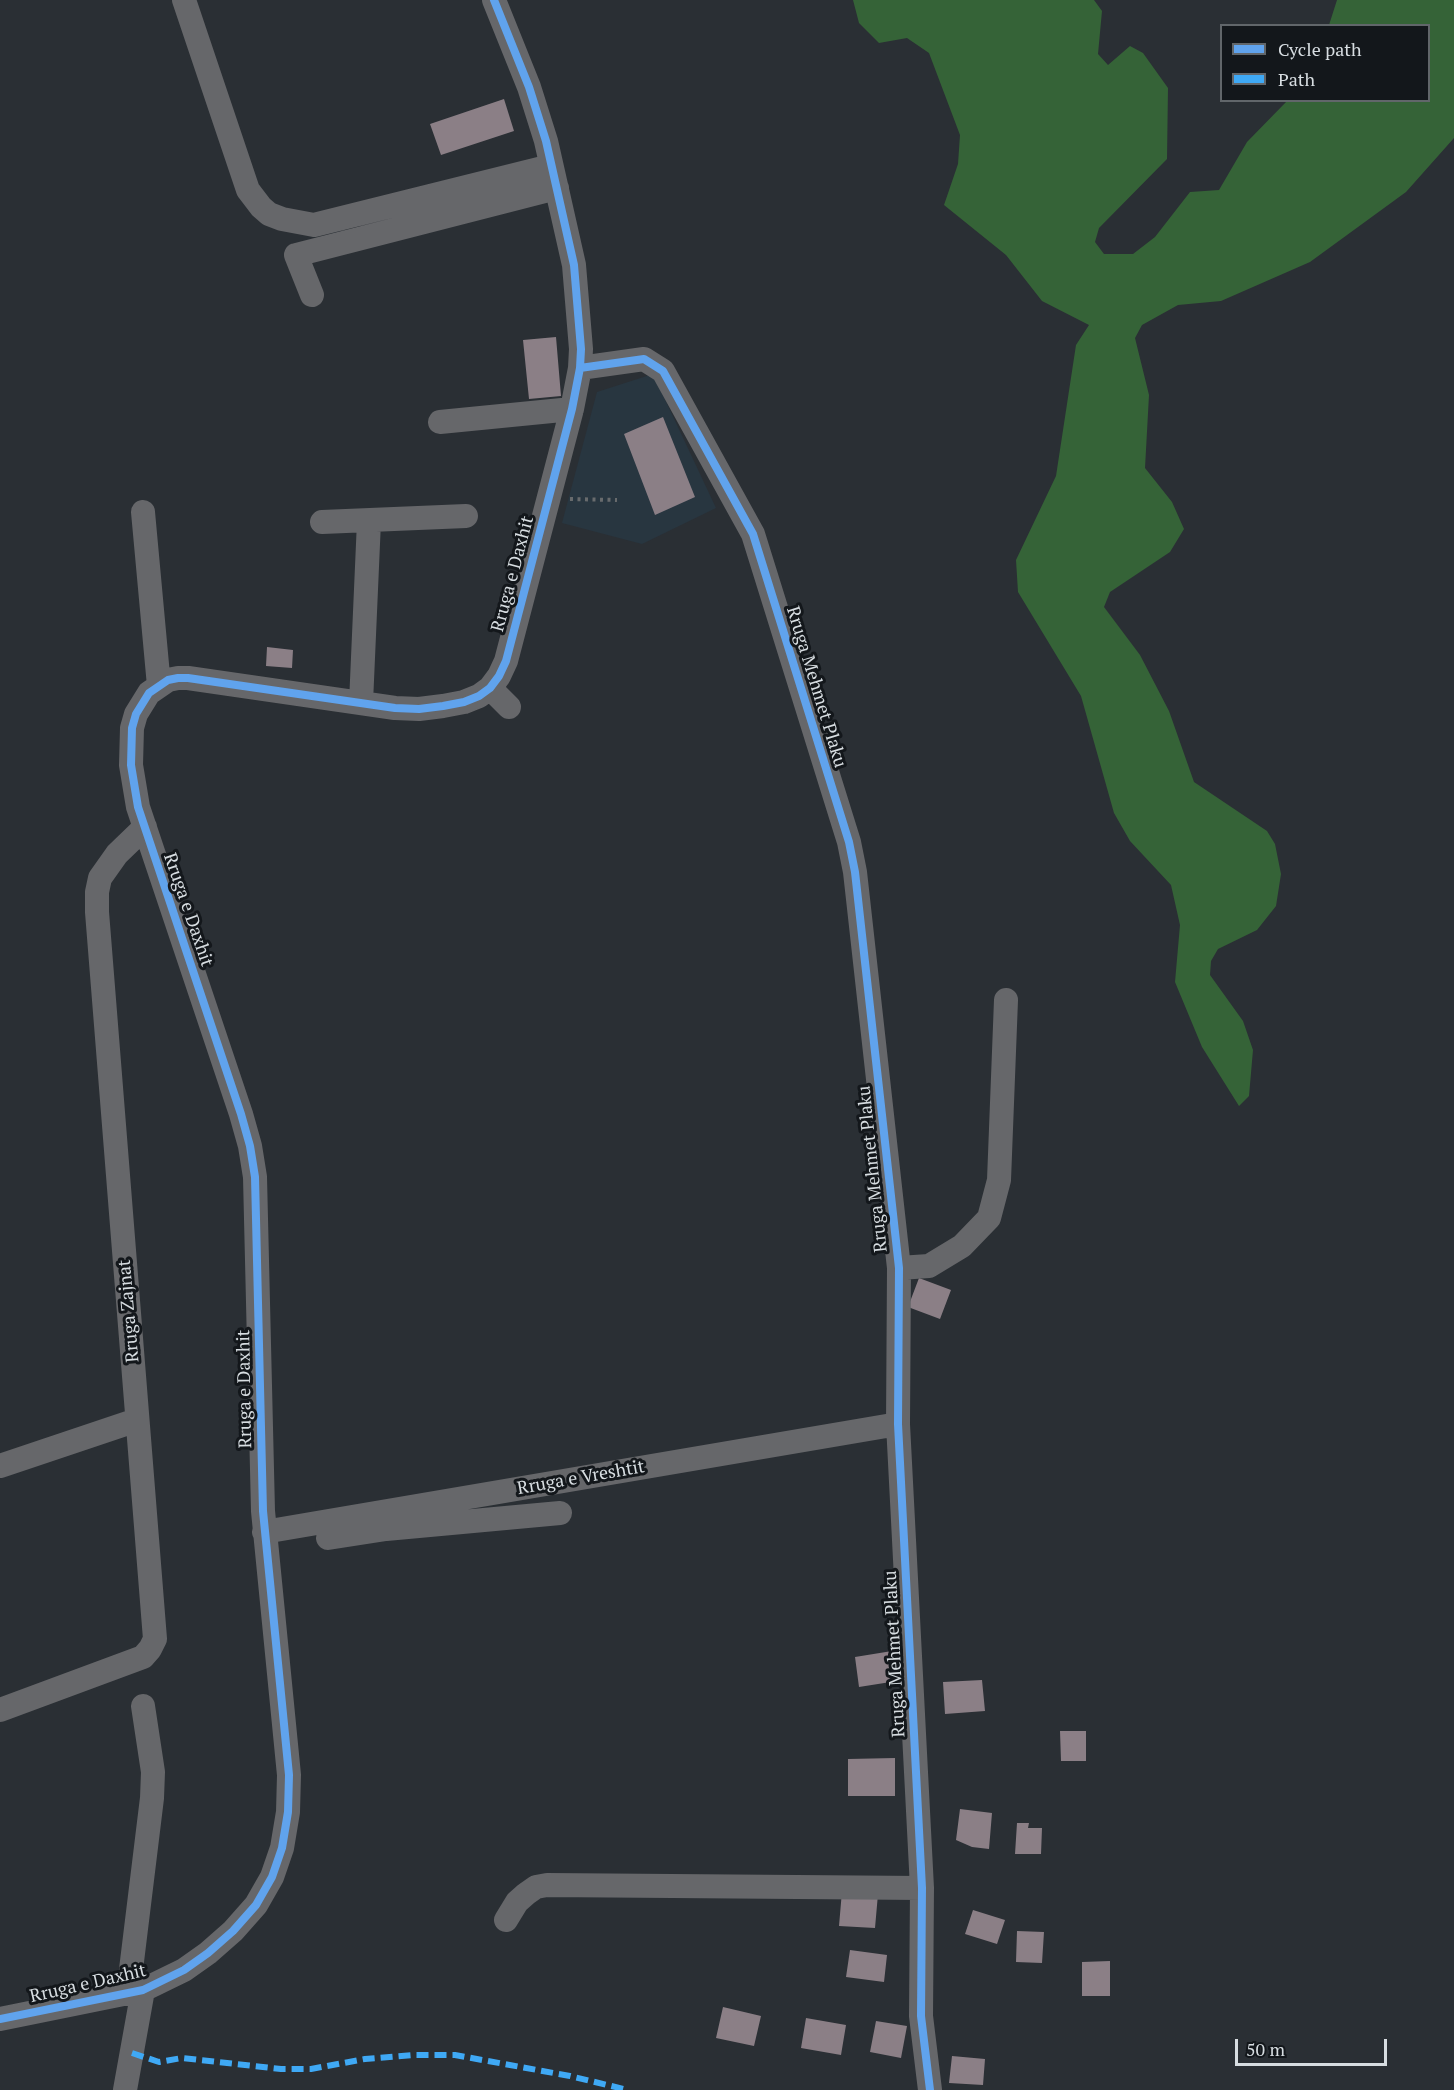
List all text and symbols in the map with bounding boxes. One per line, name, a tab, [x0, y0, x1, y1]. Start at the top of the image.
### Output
legend	[1220, 24, 1430, 102]
text: Cycle path	[1278, 37, 1362, 61]
text: Path	[1278, 67, 1315, 91]
street label: Rruga e Daxhit	[487, 514, 539, 634]
street label: Rruga Mehmet Plaku	[781, 604, 851, 770]
street label: Rruga e Daxhit	[158, 850, 218, 970]
street label: Rruga Mehmet Plaku	[854, 1085, 892, 1253]
street label: Rruga Zajnat	[114, 1259, 144, 1363]
street label: Rruga e Daxhit	[233, 1329, 257, 1449]
street label: Rruga e Vreshtit	[516, 1456, 646, 1500]
street label: Rruga Mehmet Plaku	[880, 1570, 910, 1738]
street label: Rruga e Daxhit	[28, 1960, 148, 2008]
scale bar	[1238, 2027, 1390, 2065]
text: 50 m	[1246, 2037, 1285, 2061]

